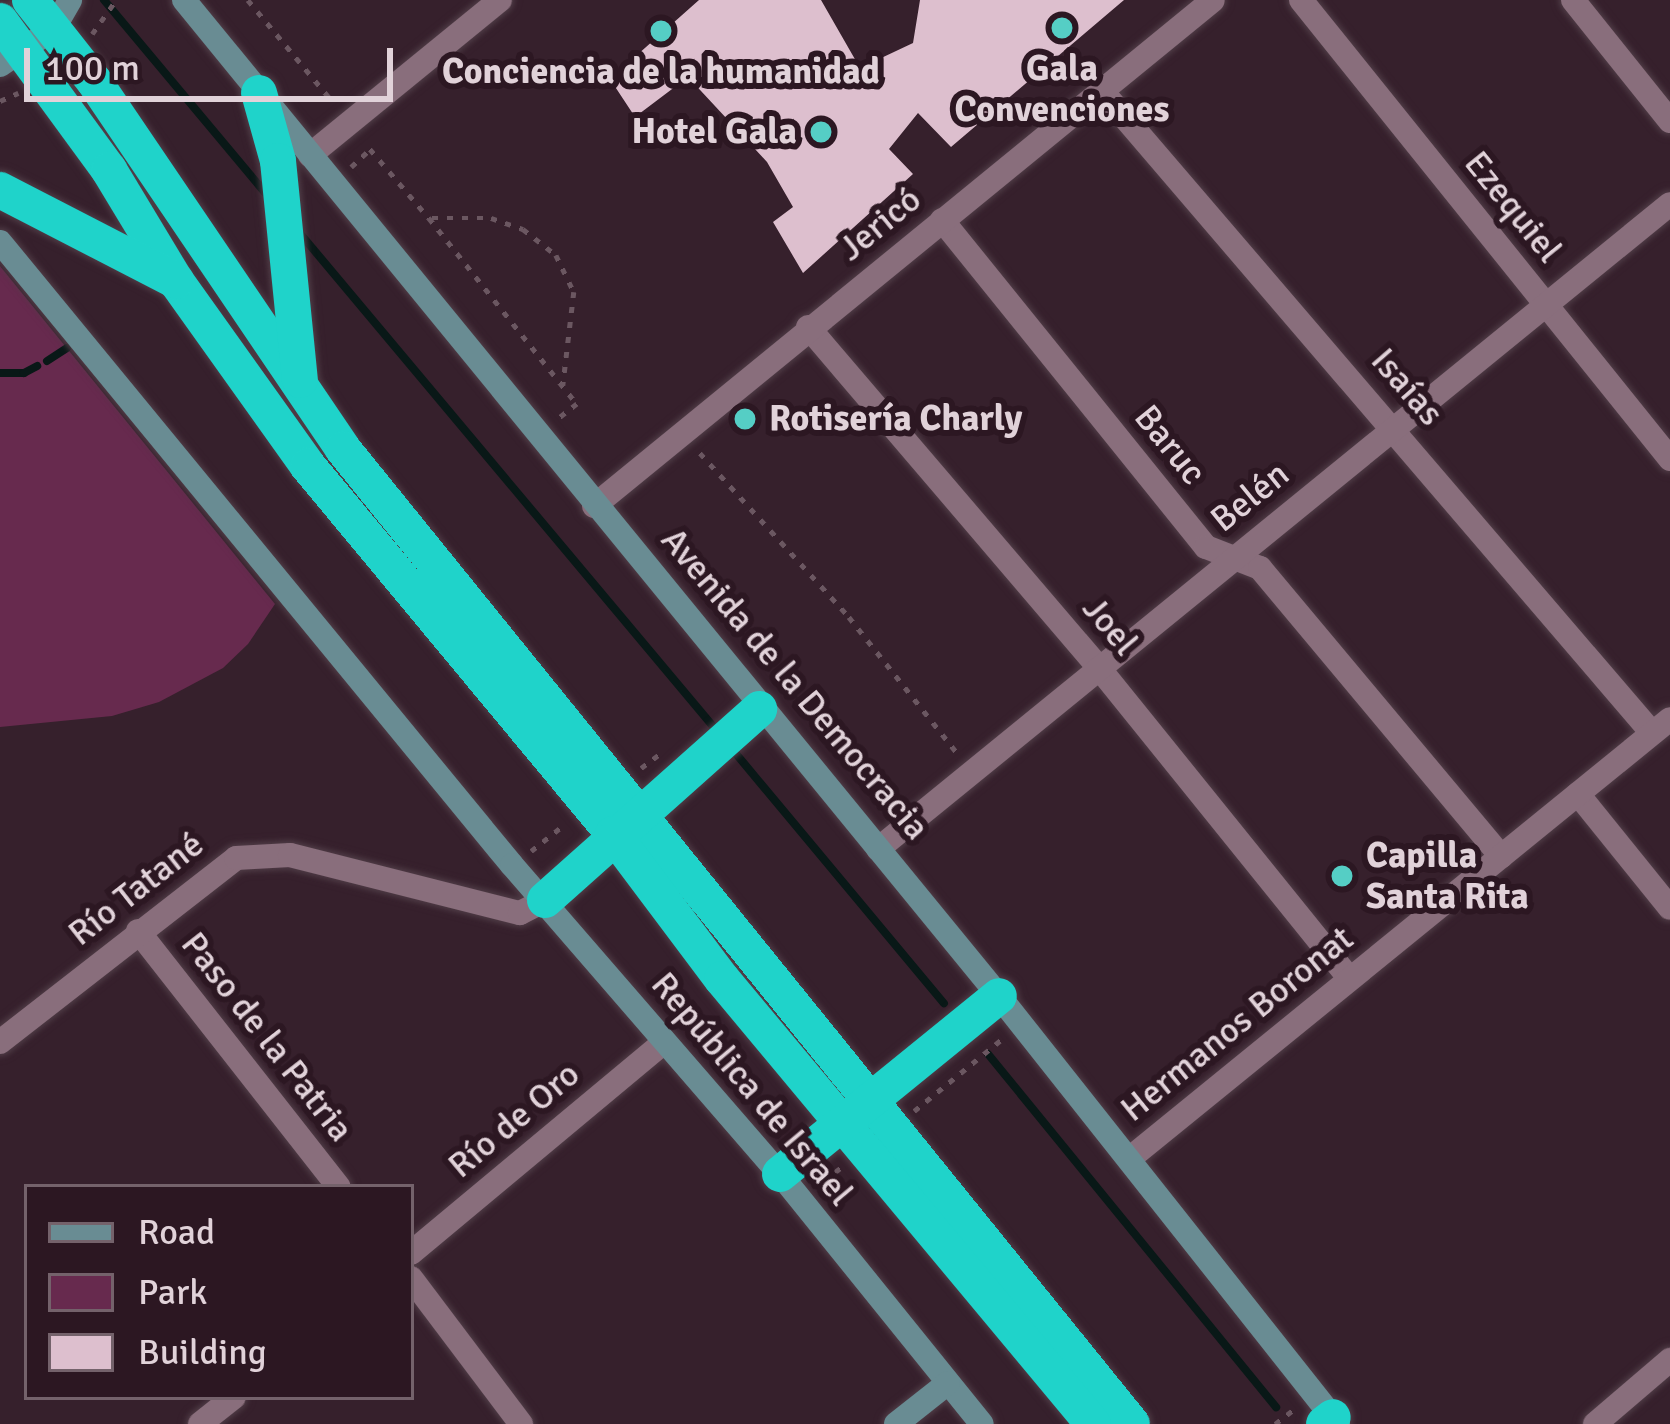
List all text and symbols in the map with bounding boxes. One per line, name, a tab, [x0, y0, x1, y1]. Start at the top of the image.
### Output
marker: Gala Convenciones	[1049, 15, 1075, 41]
marker: Conciencia de la humanidad	[648, 18, 674, 44]
scale bar	[30, 24, 399, 98]
text: 100 m	[45, 46, 140, 91]
place label: Gala Convenciones	[955, 46, 1169, 131]
place label: Conciencia de la humanidad	[442, 50, 880, 94]
place label: Hotel Gala	[631, 110, 797, 154]
marker: Hotel Gala	[808, 119, 834, 145]
street label: Ezequiel	[1455, 143, 1571, 271]
street label: Jericó	[830, 178, 930, 270]
street label: Isaías	[1362, 339, 1452, 435]
street label: Baruc	[1125, 396, 1215, 494]
place label: Rotisería Charly	[769, 397, 1022, 441]
marker: Rotisería Charly	[732, 406, 758, 432]
street label: Belén	[1202, 453, 1298, 541]
street label: Avenida de la Democracia	[652, 519, 938, 849]
street label: Joel	[1073, 588, 1147, 664]
street label: Río Tatané	[60, 823, 212, 955]
place label: Capilla Santa Rita	[1366, 833, 1529, 918]
marker: Capilla Santa Rita	[1329, 863, 1355, 889]
street label: Hermanos Boronat	[1112, 917, 1362, 1131]
street label: Paso de la Patria	[172, 924, 362, 1150]
street label: República de Israel	[642, 964, 862, 1214]
street label: Río de Oro	[440, 1053, 588, 1187]
legend	[24, 1184, 414, 1400]
text: Road	[138, 1210, 215, 1255]
text: Park	[138, 1270, 207, 1315]
text: Building	[138, 1330, 267, 1375]

